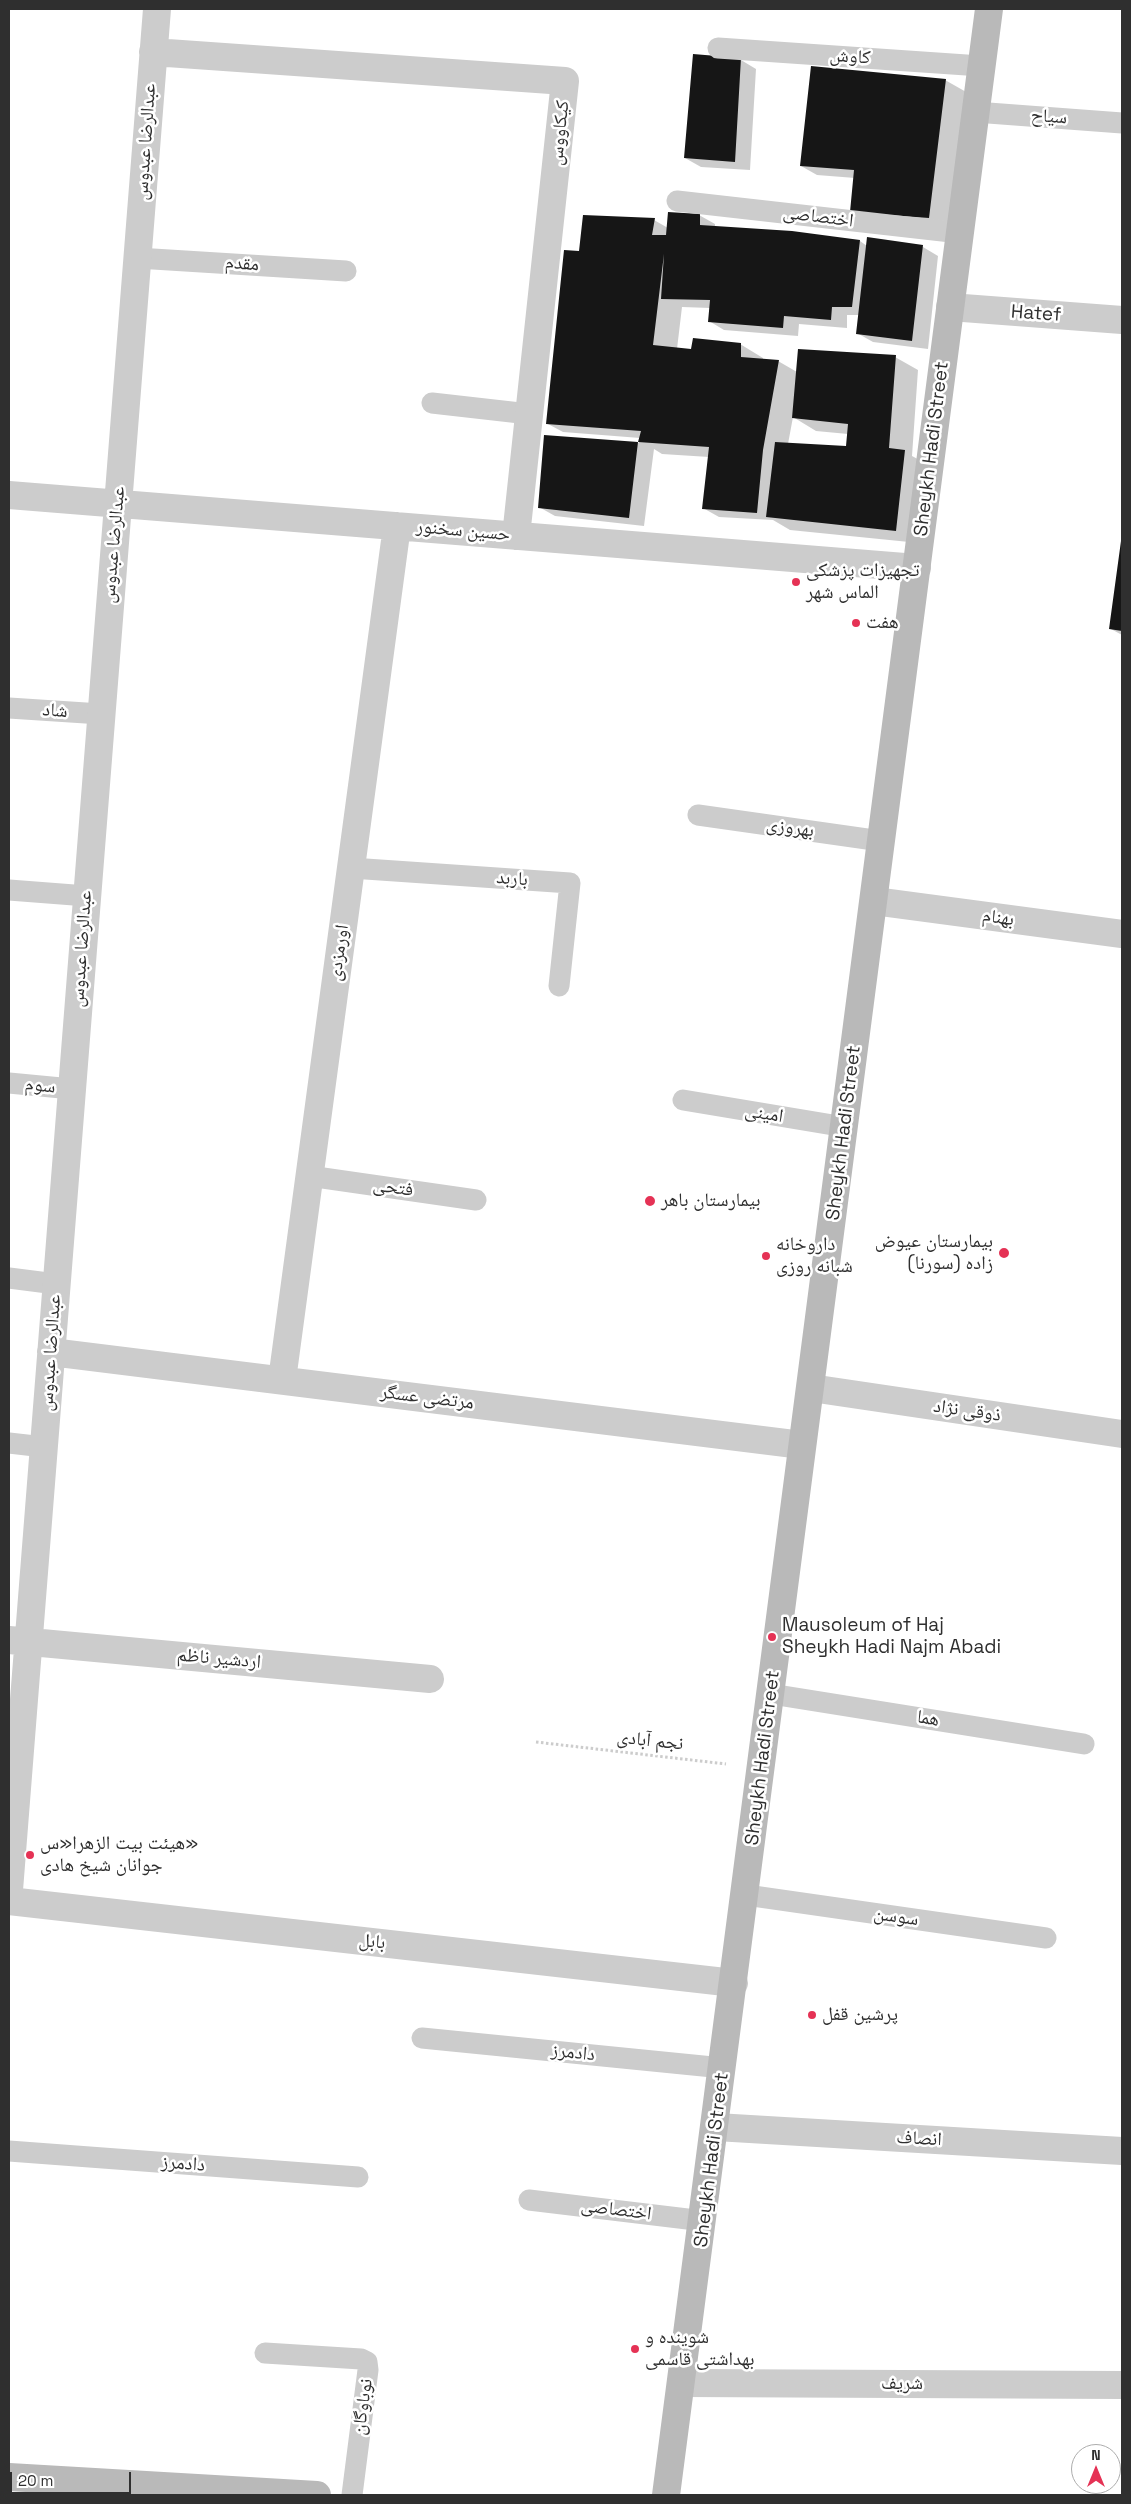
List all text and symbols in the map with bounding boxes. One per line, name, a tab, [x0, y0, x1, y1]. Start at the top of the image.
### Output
street label: کاوش	[829, 44, 871, 70]
street label: عبدالرضا عبدوس	[131, 83, 161, 201]
street label: کیکاووس	[545, 99, 575, 167]
street label: سیاح	[1030, 104, 1068, 130]
street label: اختصاصی	[781, 201, 855, 233]
street label: مقدم	[224, 251, 260, 277]
street label: Hatef	[1010, 301, 1062, 327]
street label: Sheykh Hadi Street	[910, 360, 954, 538]
street label: عبدالرضا عبدوس	[98, 486, 130, 604]
street label: حسین سخنور	[415, 516, 511, 546]
place label: تجهیزات پزشکی الماس شهر	[806, 560, 919, 604]
marker: تجهیزات پزشکی الماس شهر	[790, 576, 802, 588]
place label: هفت	[866, 612, 899, 634]
marker: هفت	[850, 617, 862, 629]
street label: شاد	[42, 699, 68, 723]
street label: بهروزی	[765, 813, 815, 843]
street label: باربد	[495, 867, 529, 891]
street label: عبدالرضا عبدوس	[67, 890, 97, 1008]
street label: بهنام	[981, 904, 1015, 932]
street label: اورمزدی	[324, 923, 354, 983]
street label: Sheykh Hadi Street	[822, 1044, 866, 1222]
street label: سوم	[24, 1073, 56, 1099]
street label: امینی	[743, 1100, 785, 1128]
street label: فتحی	[371, 1174, 415, 1202]
place label: بیمارستان باهر	[661, 1190, 761, 1212]
marker: بیمارستان باهر	[643, 1194, 657, 1208]
place label: بیمارستان عیوض زاده (سورنا)	[875, 1231, 993, 1275]
place label: داروخانه شبانه روزی	[776, 1234, 853, 1278]
marker: بیمارستان عیوض زاده (سورنا)	[997, 1246, 1011, 1260]
marker: داروخانه شبانه روزی	[760, 1250, 772, 1262]
street label: عبدالرضا عبدوس	[36, 1294, 66, 1412]
street label: مرتضی عسگر	[379, 1381, 475, 1415]
street label: ذوقی نژاد	[932, 1395, 1002, 1427]
place label: Mausoleum of Haj Sheykh Hadi Najm Abadi	[782, 1615, 1001, 1659]
marker: Mausoleum of Haj Sheykh Hadi Najm Abadi	[766, 1631, 778, 1643]
street label: اردشیر ناظم	[176, 1644, 262, 1674]
street label: Sheykh Hadi Street	[741, 1669, 785, 1847]
street label: هما	[915, 1706, 941, 1732]
street label: نجم آبادی	[616, 1726, 684, 1756]
place label: هیئت بیت الزهرا«س» جوانان شیخ هادی	[40, 1833, 198, 1877]
marker: هیئت بیت الزهرا«س» جوانان شیخ هادی	[24, 1849, 36, 1861]
street label: سوسن	[872, 1903, 920, 1931]
street label: بابل	[358, 1929, 386, 1955]
place label: پرشین قفل	[822, 2004, 898, 2026]
marker: پرشین قفل	[806, 2009, 818, 2021]
street label: دادمرز	[550, 2039, 596, 2067]
street label: Sheykh Hadi Street	[690, 2071, 734, 2249]
street label: انصاف	[896, 2126, 942, 2152]
street label: دادمرز	[160, 2151, 206, 2177]
street label: اختصاصی	[579, 2194, 653, 2226]
place label: شوینده و بهداشتی قاسمی	[645, 2327, 754, 2371]
marker: شوینده و بهداشتی قاسمی	[629, 2343, 641, 2355]
street label: شریف	[881, 2373, 923, 2395]
street label: نوباوگان	[348, 2377, 378, 2437]
north arrow	[1071, 2444, 1121, 2494]
text: N	[1091, 2446, 1101, 2464]
scale bar	[12, 2462, 134, 2494]
text: 20 m	[18, 2471, 53, 2490]

